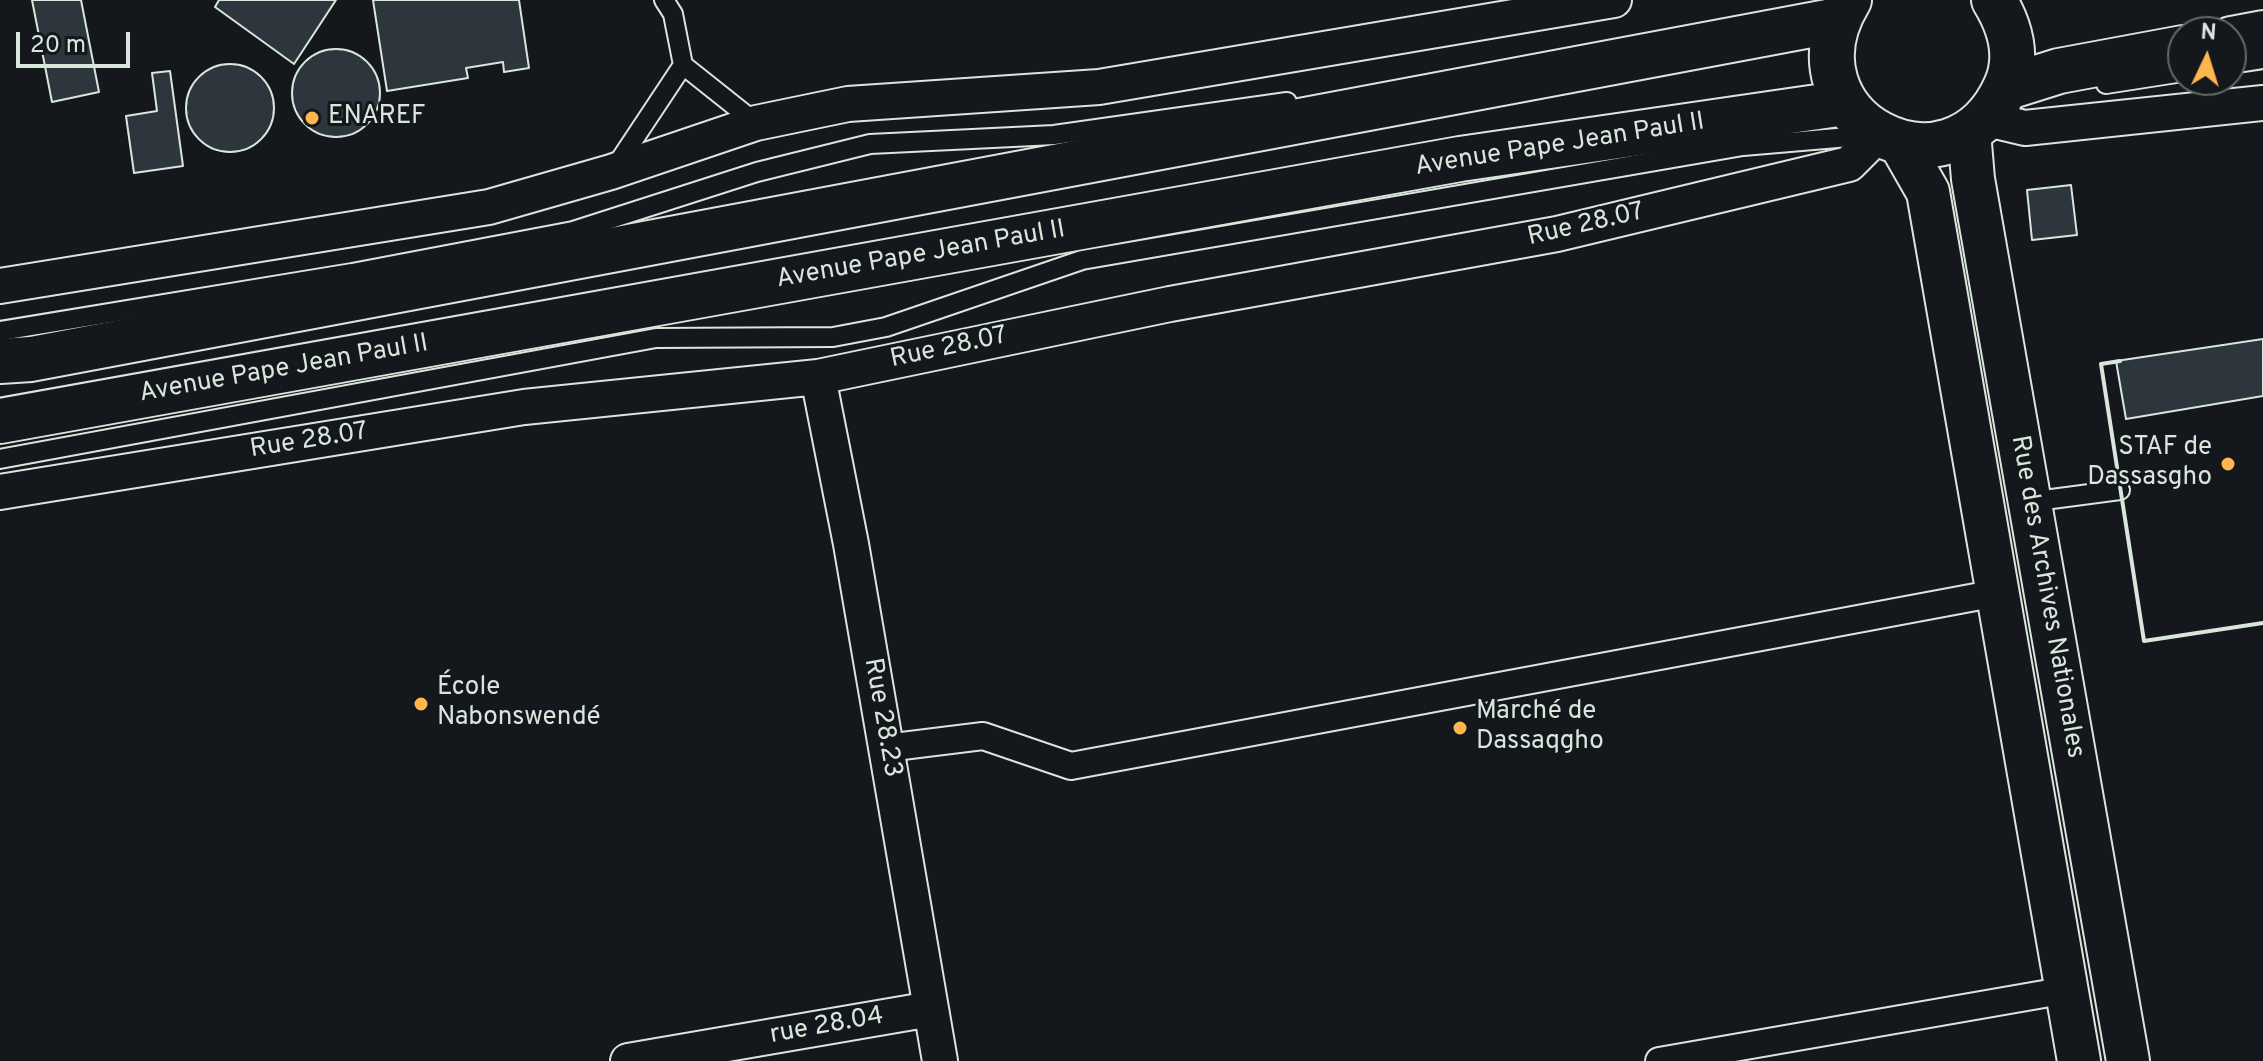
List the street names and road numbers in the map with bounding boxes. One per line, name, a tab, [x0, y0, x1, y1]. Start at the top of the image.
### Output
street label: Avenue Pape Jean Paul II	[1413, 108, 1707, 184]
street label: Rue 28.07	[1525, 197, 1647, 255]
street label: Avenue Pape Jean Paul II	[774, 215, 1068, 297]
street label: Rue 28.07	[888, 321, 1010, 377]
street label: Avenue Pape Jean Paul II	[137, 329, 431, 411]
street label: Rue 28.07	[248, 417, 370, 467]
street label: Rue des Archives Nationales	[2002, 433, 2090, 761]
street label: Rue 28.23	[855, 656, 907, 780]
street label: rue 28.04	[768, 1002, 886, 1052]

